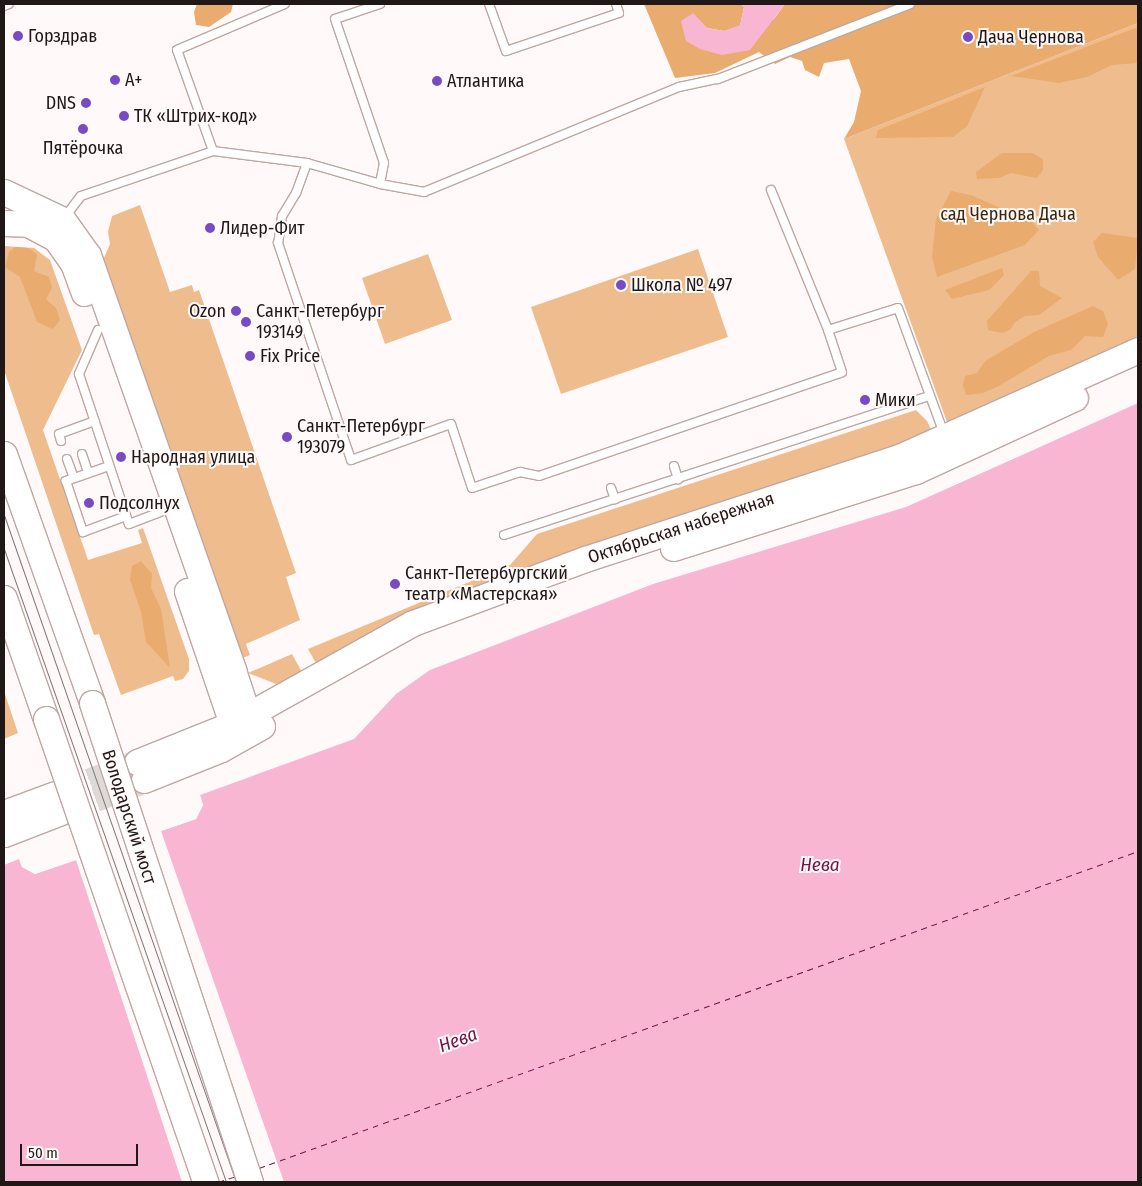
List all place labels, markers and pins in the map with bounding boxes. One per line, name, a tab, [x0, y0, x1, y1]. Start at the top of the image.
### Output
place label: Горздрав	[28, 25, 97, 47]
place label: Дача Чернова	[978, 26, 1084, 48]
marker: Горздрав	[12, 30, 24, 42]
marker: Дача Чернова	[962, 31, 974, 43]
place label: А+	[125, 69, 143, 91]
place label: Атлантика	[447, 70, 524, 92]
marker: А+	[109, 74, 121, 86]
marker: Атлантика	[431, 75, 443, 87]
place label: DNS	[46, 92, 76, 114]
marker: DNS	[80, 97, 92, 109]
place label: ТК «Штрих-код»	[134, 105, 257, 127]
marker: ТК «Штрих-код»	[118, 110, 130, 122]
marker: Пятёрочка	[77, 123, 89, 135]
place label: Пятёрочка	[43, 137, 123, 159]
place label: Лидер-Фит	[220, 217, 305, 239]
marker: Лидер-Фит	[204, 222, 216, 234]
place label: Школа № 497	[631, 274, 732, 296]
marker: Школа № 497	[615, 279, 627, 291]
place label: Ozon	[189, 300, 226, 322]
place label: Санкт-Петербург 193149	[256, 301, 384, 344]
marker: Ozon	[230, 305, 242, 317]
marker: Санкт-Петербург 193149	[240, 316, 252, 328]
place label: Fix Price	[260, 345, 320, 367]
marker: Fix Price	[244, 350, 256, 362]
place label: Мики	[875, 389, 916, 411]
marker: Мики	[859, 394, 871, 406]
place label: Санкт-Петербург 193079	[297, 416, 425, 458]
marker: Санкт-Петербург 193079	[281, 431, 293, 443]
place label: Народная улица	[131, 446, 255, 468]
marker: Народная улица	[115, 451, 127, 463]
place label: Подсолнух	[99, 492, 180, 514]
marker: Подсолнух	[83, 497, 95, 509]
place label: Санкт-Петербургский театр «Мастерская»	[405, 563, 568, 606]
marker: Санкт-Петербургский театр «Мастерская»	[389, 578, 401, 590]

